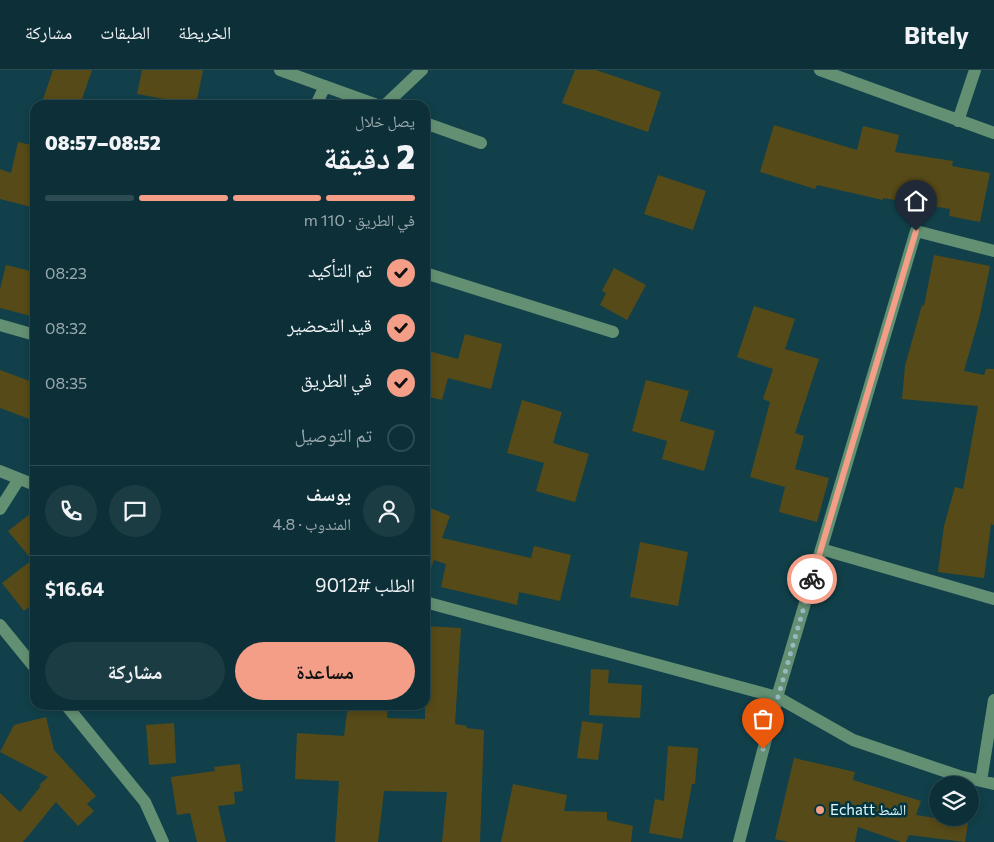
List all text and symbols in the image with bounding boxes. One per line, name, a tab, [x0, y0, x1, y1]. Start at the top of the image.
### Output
text: Bitely	[904, 20, 969, 49]
text: مشاركة	[25, 21, 72, 43]
text: الطبقات	[100, 21, 150, 43]
text: الخريطة	[178, 21, 231, 43]
text: يصل خلال	[355, 111, 415, 130]
text: 08:52–08:57	[45, 131, 161, 154]
text: 2 دقيقة	[323, 136, 415, 176]
pin	[895, 180, 937, 231]
icon: home	[902, 187, 930, 215]
text: في الطريق · 110 m	[304, 210, 415, 229]
text: تم التأكيد	[308, 258, 372, 281]
icon: check	[387, 259, 415, 287]
text: 08:23	[45, 263, 87, 282]
text: قيد التحضير	[287, 313, 372, 336]
icon: check	[387, 314, 415, 342]
text: 08:32	[45, 318, 87, 337]
text: في الطريق	[300, 368, 372, 391]
icon: check	[387, 369, 415, 397]
text: 08:35	[45, 373, 87, 392]
text: تم التوصيل	[295, 423, 372, 446]
text: يوسف	[306, 482, 351, 505]
button: phone	[45, 485, 97, 537]
button: chat	[109, 485, 161, 537]
button: person	[363, 485, 415, 537]
text: المندوب · 4.8	[272, 514, 351, 533]
courier	[787, 554, 837, 604]
icon: bike	[798, 565, 826, 593]
text: الطلب #9012	[315, 573, 415, 596]
text: $16.64	[45, 577, 104, 600]
button: مشاركة	[45, 642, 225, 700]
button: مساعدة	[235, 642, 415, 700]
pin	[742, 698, 784, 749]
icon: bag	[749, 705, 777, 733]
map controls	[929, 776, 979, 826]
button: layers	[929, 776, 979, 826]
place label: Echatt الشط	[830, 800, 906, 818]
marker: Echatt الشط	[814, 804, 826, 816]

